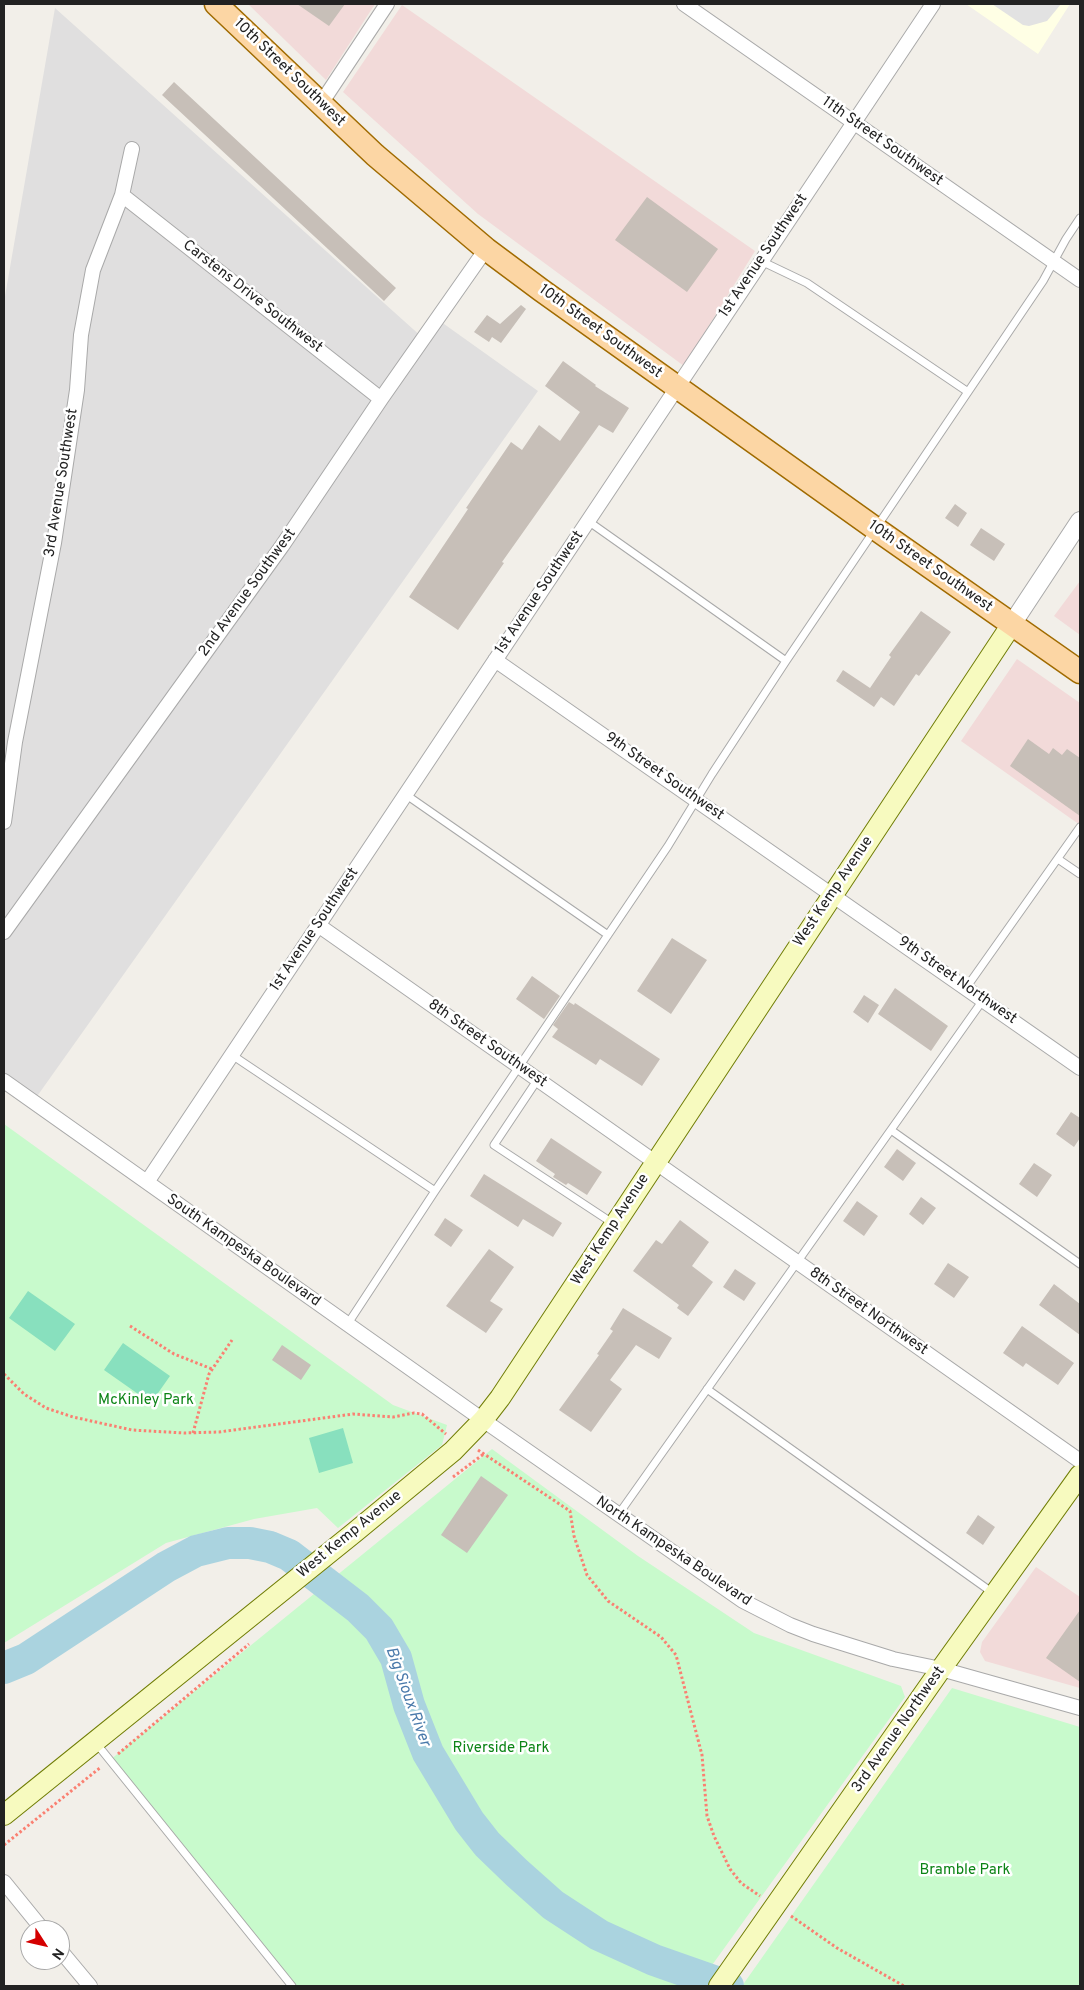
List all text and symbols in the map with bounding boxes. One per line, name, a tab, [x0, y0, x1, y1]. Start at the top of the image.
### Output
street label: 10th Street Southwest	[230, 15, 348, 131]
street label: 11th Street Southwest	[818, 93, 946, 191]
street label: 1st Avenue Southwest	[716, 191, 812, 321]
street label: Carstens Drive Southwest	[179, 237, 325, 357]
street label: 10th Street Southwest	[535, 281, 665, 383]
street label: 3rd Avenue Southwest	[41, 407, 83, 559]
street label: 10th Street Southwest	[864, 517, 996, 617]
street label: 2nd Avenue Southwest	[196, 526, 300, 660]
street label: 1st Avenue Southwest	[492, 528, 588, 658]
street label: 9th Street Southwest	[601, 729, 727, 825]
street label: West Kemp Avenue	[790, 833, 878, 951]
street label: 1st Avenue Southwest	[267, 865, 363, 995]
street label: 9th Street Northwest	[894, 933, 1020, 1029]
street label: 8th Street Southwest	[424, 996, 550, 1092]
street label: West Kemp Avenue	[568, 1171, 654, 1289]
street label: South Kampeska Boulevard	[162, 1191, 324, 1311]
street label: 8th Street Northwest	[805, 1264, 931, 1360]
park label: McKinley Park	[98, 1392, 194, 1410]
street label: West Kemp Avenue	[294, 1487, 406, 1583]
street label: North Kampeska Boulevard	[592, 1493, 754, 1611]
water label: Big Sioux River	[380, 1645, 434, 1749]
street label: 3rd Avenue Northwest	[849, 1663, 949, 1797]
park label: Riverside Park	[452, 1740, 550, 1758]
park label: Bramble Park	[919, 1862, 1011, 1880]
north arrow	[20, 1920, 70, 1970]
text: N	[47, 1944, 67, 1962]

